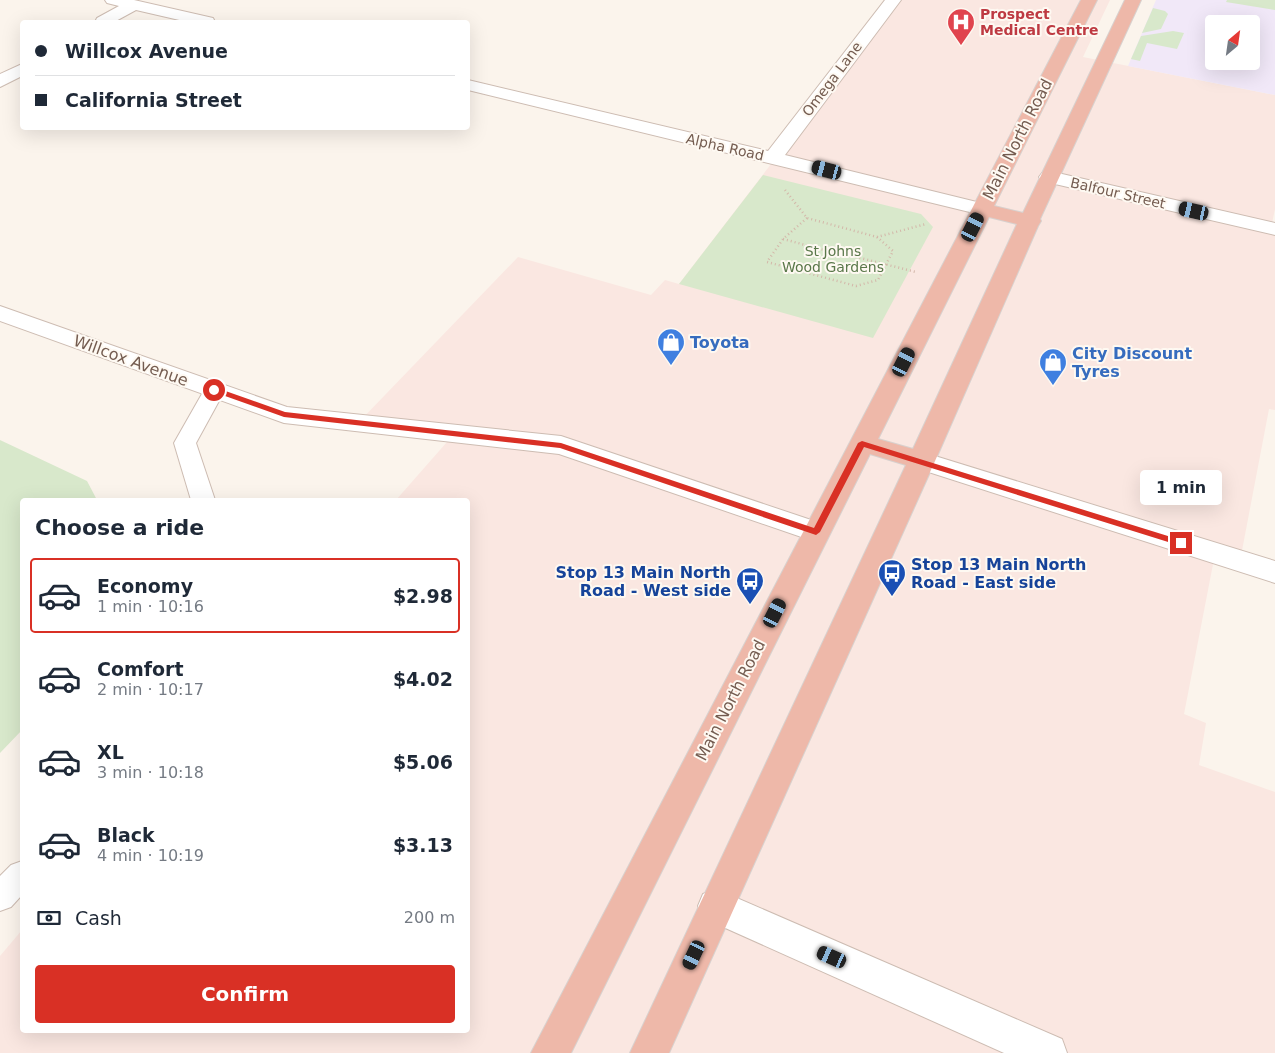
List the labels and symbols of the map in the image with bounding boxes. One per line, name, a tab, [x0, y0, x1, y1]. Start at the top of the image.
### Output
place label: Prospect Medical Centre	[980, 6, 1099, 38]
hospital icon: Prospect Medical Centre	[946, 7, 976, 46]
north arrow	[1205, 15, 1260, 70]
street label: Omega Lane	[799, 39, 865, 119]
street label: Main North Road	[979, 76, 1056, 203]
street label: Alpha Road	[685, 130, 765, 164]
car	[810, 159, 843, 181]
street label: Balfour Street	[1069, 174, 1168, 212]
car	[1177, 200, 1210, 222]
car	[959, 210, 986, 244]
park label: St Johns Wood Gardens	[782, 243, 884, 275]
shop icon: Toyota	[656, 327, 686, 366]
street label: Willcox Avenue	[71, 331, 191, 390]
place label: Toyota	[690, 333, 750, 352]
place label: City Discount Tyres	[1072, 344, 1192, 381]
car	[890, 345, 917, 379]
shop icon: City Discount Tyres	[1038, 347, 1068, 386]
route start	[203, 379, 225, 401]
callout: 1 min	[1140, 470, 1222, 506]
route end	[1170, 532, 1192, 554]
place label: Stop 13 Main North Road - East side	[911, 555, 1087, 592]
bus stop icon: Stop 13 Main North Road - East side	[877, 558, 907, 597]
place label: Stop 13 Main North Road - West side	[556, 563, 731, 600]
bus stop icon: Stop 13 Main North Road - West side	[735, 566, 765, 605]
car	[761, 596, 788, 630]
street label: Main North Road	[692, 637, 769, 764]
car	[680, 938, 707, 972]
car	[815, 944, 848, 970]

